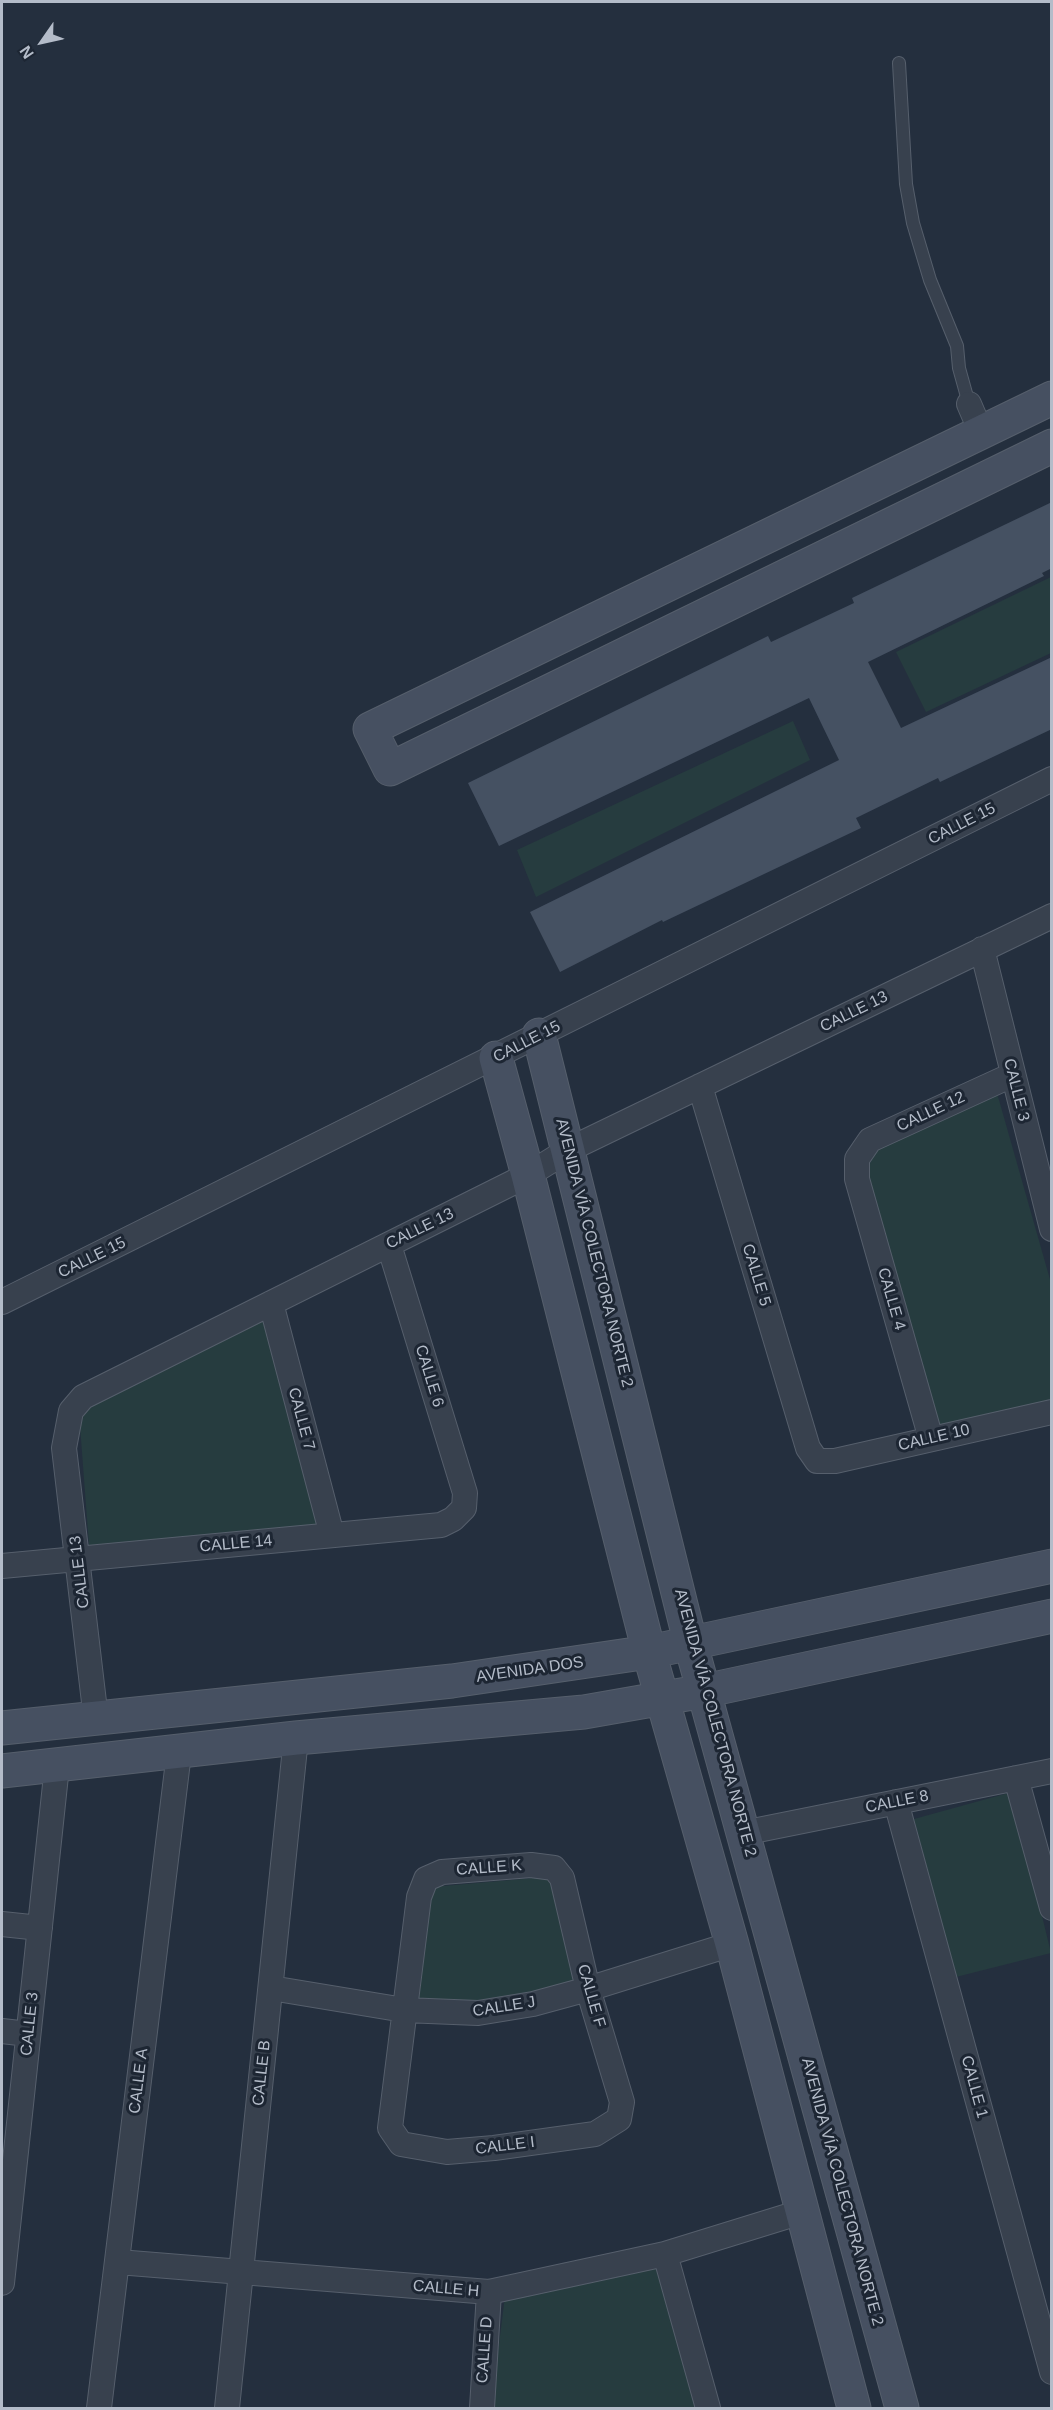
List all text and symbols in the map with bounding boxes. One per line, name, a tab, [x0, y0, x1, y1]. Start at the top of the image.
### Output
north arrow	[12, 12, 72, 72]
text: N	[16, 43, 37, 62]
street label: CALLE 15	[925, 799, 999, 849]
street label: CALLE 13	[817, 987, 891, 1037]
street label: CALLE 15	[490, 1017, 564, 1067]
street label: CALLE 3	[999, 1057, 1033, 1123]
street label: CALLE 12	[894, 1088, 968, 1136]
street label: AVENIDA VÍA COLECTORA NORTE 2	[551, 1117, 637, 1389]
street label: CALLE 13	[383, 1204, 457, 1254]
street label: CALLE 15	[55, 1233, 129, 1283]
street label: CALLE 5	[737, 1242, 775, 1308]
street label: CALLE 4	[873, 1266, 909, 1332]
street label: CALLE 6	[410, 1343, 448, 1409]
street label: CALLE 7	[283, 1386, 319, 1452]
street label: CALLE 10	[896, 1420, 972, 1456]
street label: CALLE 14	[199, 1531, 273, 1557]
street label: CALLE 13	[66, 1535, 94, 1609]
street label: AVENIDA VÍA COLECTORA NORTE 2	[670, 1587, 760, 1859]
street label: AVENIDA DOS	[475, 1653, 585, 1687]
street label: CALLE 8	[864, 1786, 930, 1818]
street label: CALLE K	[456, 1856, 522, 1880]
street label: CALLE F	[573, 1962, 609, 2030]
street label: CALLE 3	[17, 1991, 43, 2057]
street label: CALLE J	[471, 1993, 537, 2021]
street label: CALLE B	[249, 2039, 275, 2107]
street label: CALLE A	[125, 2047, 153, 2115]
street label: CALLE 1	[956, 2054, 992, 2120]
street label: AVENIDA VÍA COLECTORA NORTE 2	[797, 2056, 887, 2328]
street label: CALLE I	[474, 2133, 536, 2159]
street label: CALLE H	[412, 2277, 480, 2301]
street label: CALLE D	[473, 2316, 497, 2384]

